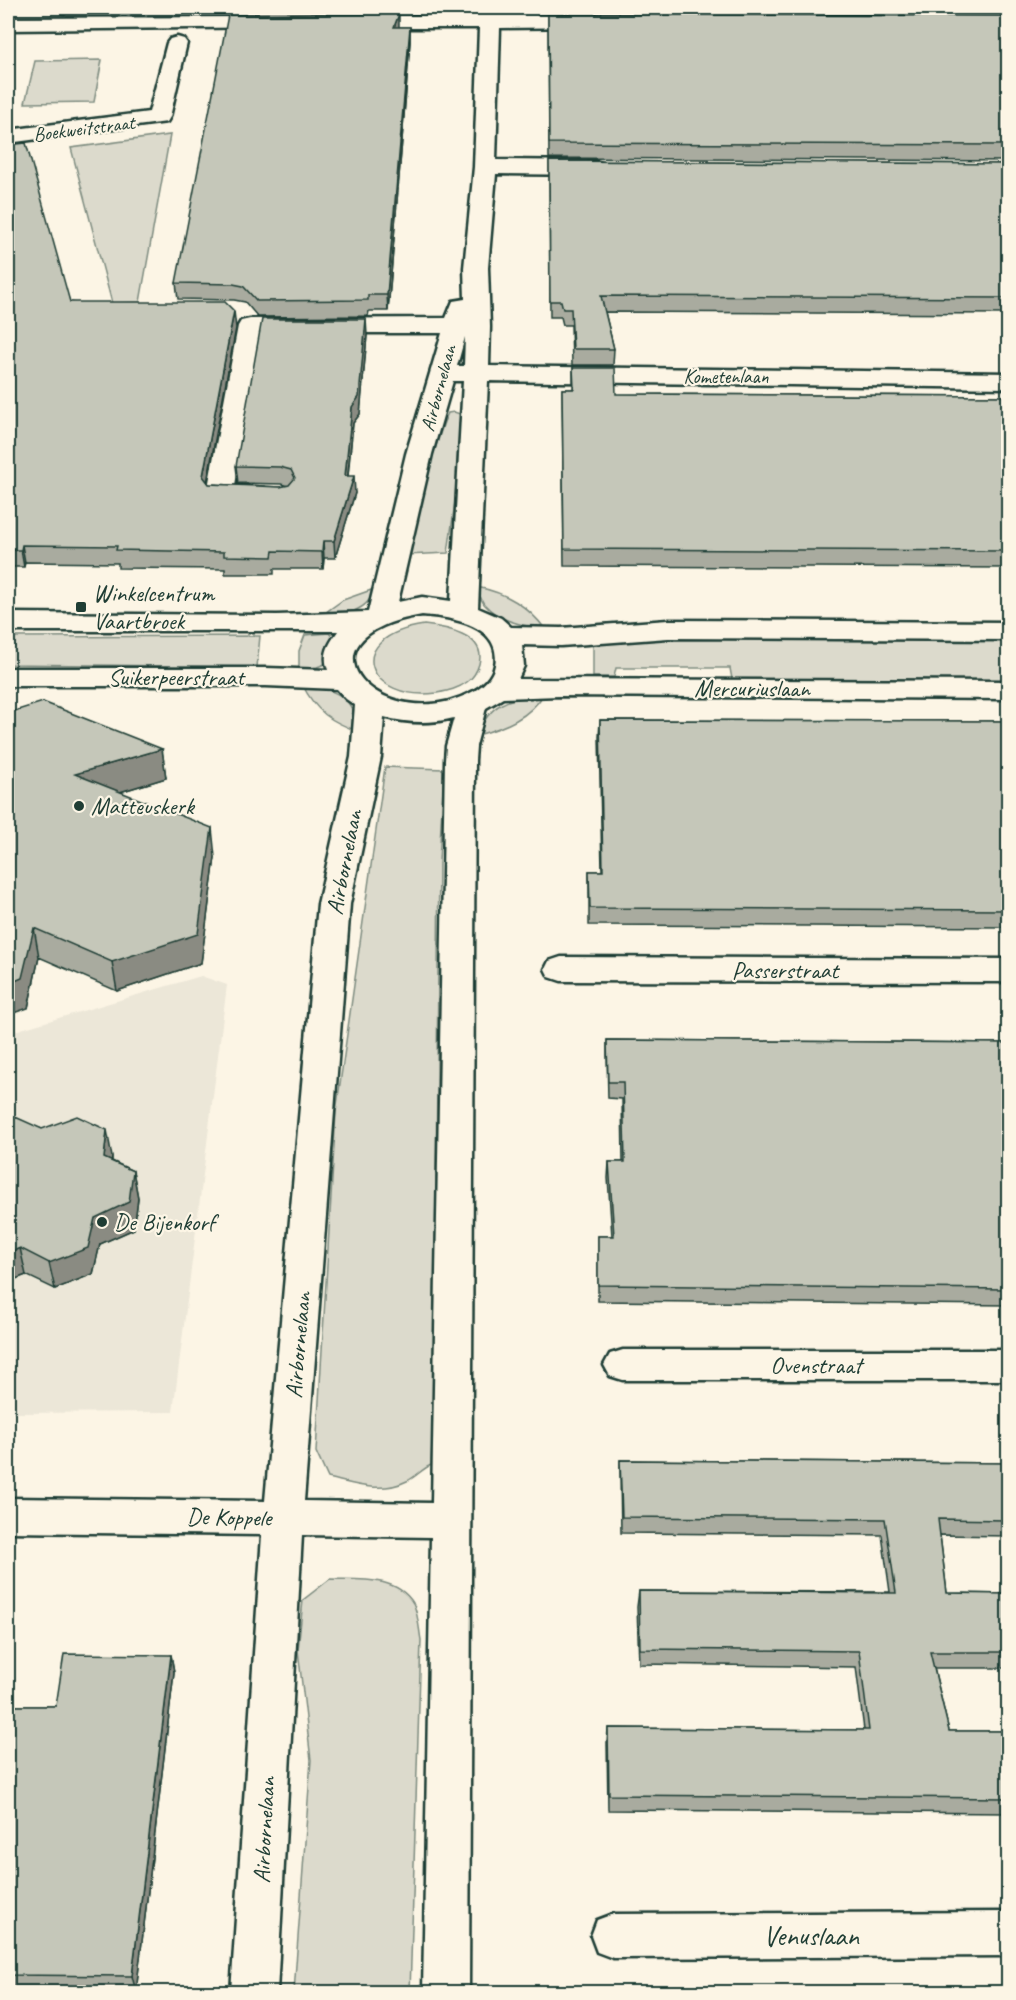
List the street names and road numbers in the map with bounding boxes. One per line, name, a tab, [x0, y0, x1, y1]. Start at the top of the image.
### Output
street label: Boekweitstraat	[32, 110, 139, 147]
street label: Airbornelaan	[415, 341, 462, 434]
street label: Kometenlaan	[684, 364, 769, 389]
street label: Suikerpeerstraat	[108, 662, 246, 692]
street label: Mercuriuslaan	[694, 673, 811, 703]
street label: Airbornelaan	[319, 806, 369, 917]
street label: Passerstraat	[732, 955, 840, 985]
street label: Airbornelaan	[278, 1290, 318, 1399]
street label: Ovenstraat	[770, 1350, 865, 1380]
street label: De Koppele	[186, 1501, 274, 1533]
street label: Airbornelaan	[246, 1775, 282, 1884]
street label: Venuslaan	[763, 1918, 860, 1953]

